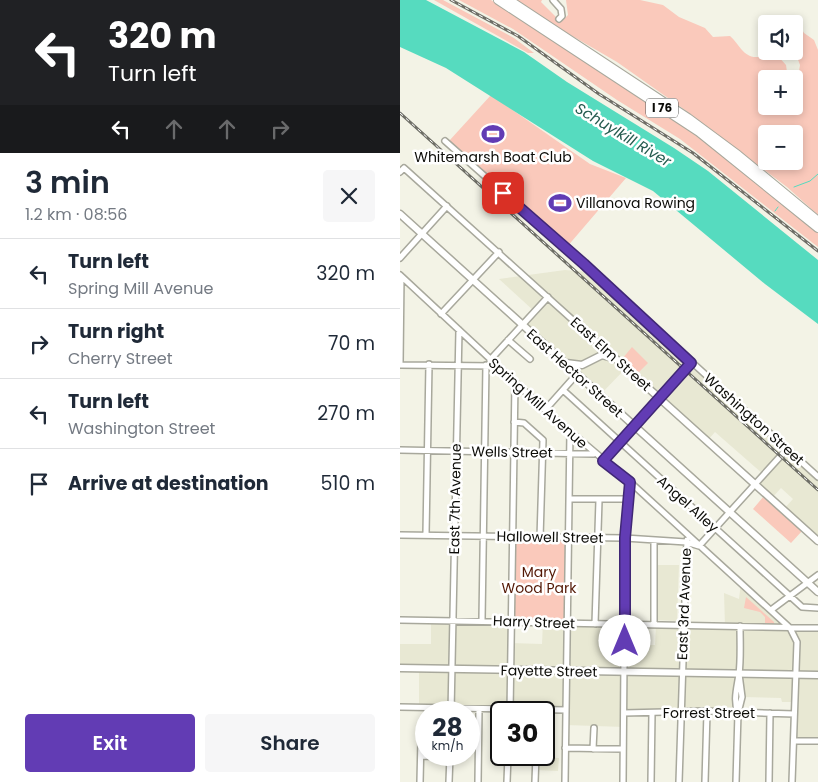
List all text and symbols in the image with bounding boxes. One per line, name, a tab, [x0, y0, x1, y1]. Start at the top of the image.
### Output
text: 320 m	[108, 11, 216, 60]
map controls	[758, 15, 803, 170]
button: sound	[758, 15, 803, 60]
icon: left	[25, 20, 90, 85]
text: Turn left	[108, 58, 196, 89]
button: +	[758, 70, 803, 115]
water label: Schuylkill River	[571, 98, 676, 172]
road number: I 76	[646, 99, 678, 118]
icon: left	[107, 115, 135, 143]
icon: ahead	[160, 115, 188, 143]
icon: ahead	[213, 115, 241, 143]
icon: right	[266, 115, 294, 143]
sports icon: Whitemarsh Boat Club	[480, 121, 506, 147]
button: −	[758, 125, 803, 170]
place label: Whitemarsh Boat Club	[414, 147, 572, 167]
text: 3 min	[25, 161, 110, 204]
button: close	[323, 170, 375, 222]
pin	[482, 172, 524, 214]
icon: arrive	[489, 179, 517, 207]
sports icon: Villanova Rowing	[547, 190, 573, 216]
place label: Villanova Rowing	[576, 193, 695, 213]
text: 1.2 km · 08:56	[25, 203, 127, 226]
text: Turn left	[68, 248, 149, 275]
icon: left	[25, 260, 53, 288]
text: 320 m	[316, 260, 375, 287]
text: Spring Mill Avenue	[68, 277, 213, 300]
street label: East Elm Street	[566, 312, 656, 396]
text: Turn right	[68, 318, 164, 345]
street label: East Hector Street	[522, 324, 628, 422]
icon: right	[25, 330, 53, 358]
text: 70 m	[328, 330, 375, 357]
text: Cherry Street	[68, 347, 173, 370]
street label: Spring Mill Avenue	[484, 353, 592, 453]
street label: Washington Street	[699, 368, 809, 470]
text: Turn left	[68, 388, 149, 415]
icon: left	[25, 400, 53, 428]
text: 270 m	[317, 400, 375, 427]
text: Washington Street	[68, 417, 215, 440]
street label: Wells Street	[471, 441, 553, 463]
street label: East 7th Avenue	[444, 443, 466, 555]
icon: arrive	[25, 470, 53, 498]
text: Arrive at destination	[68, 470, 269, 497]
text: 510 m	[320, 470, 375, 497]
street label: Angel Alley	[653, 471, 723, 537]
street label: Hallowell Street	[496, 526, 604, 548]
street label: East 3rd Avenue	[672, 547, 696, 660]
park label: Mary Wood Park	[502, 562, 577, 598]
street label: Harry Street	[493, 611, 575, 633]
position arrow	[598, 614, 650, 666]
street label: Fayette Street	[500, 660, 598, 682]
speed limit sign: 30	[490, 701, 555, 766]
street label: Forrest Street	[663, 703, 755, 723]
text: 28	[432, 710, 463, 745]
button: Exit	[25, 714, 195, 772]
button: Share	[205, 714, 375, 772]
text: km/h	[432, 737, 463, 754]

